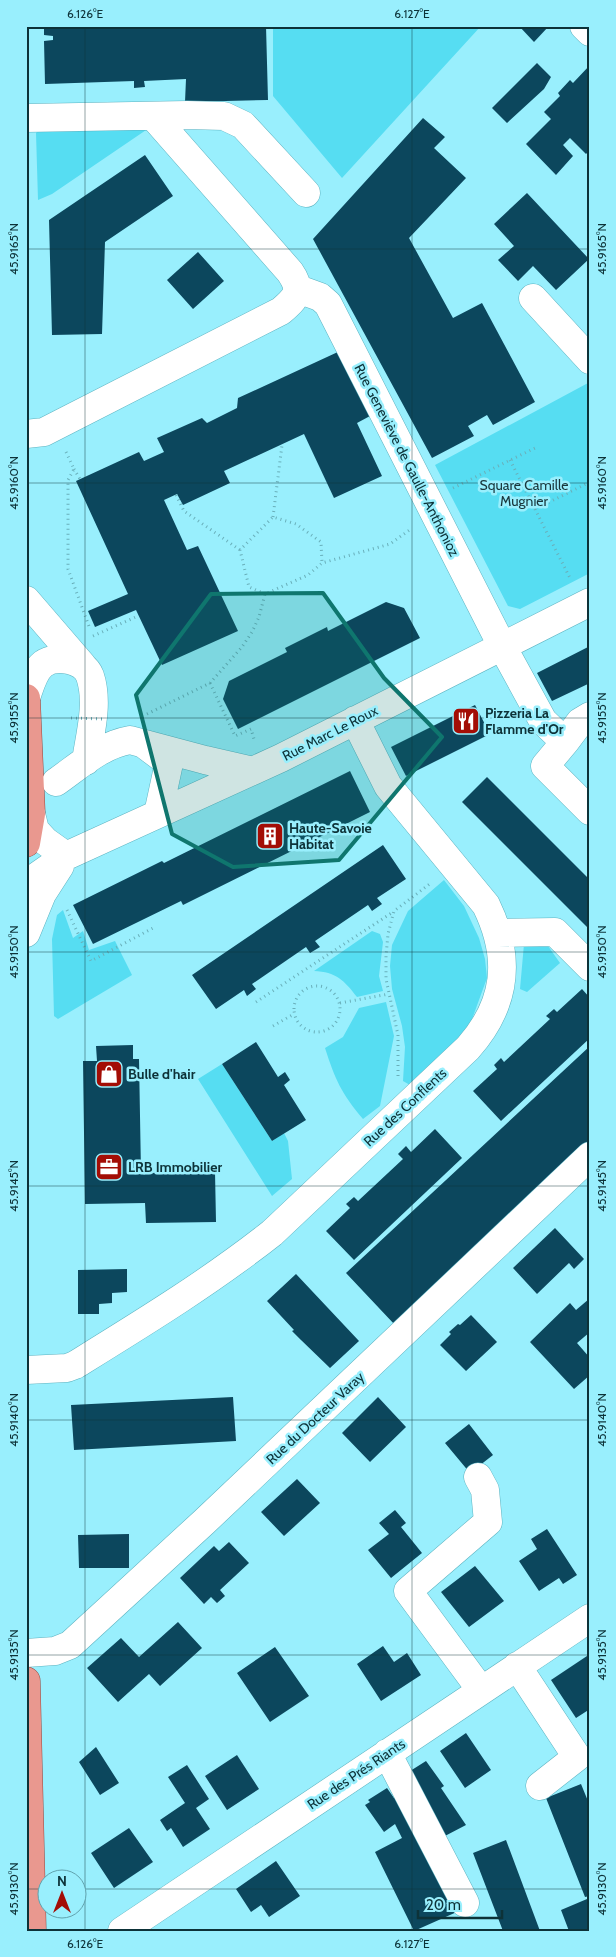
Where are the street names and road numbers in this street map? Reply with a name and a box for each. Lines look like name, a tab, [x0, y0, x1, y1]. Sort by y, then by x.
street label: Rue Geneviève de Gaulle-Anthonioz	[350, 361, 464, 560]
street label: Rue Marc Le Roux	[279, 701, 381, 765]
street label: Rue des Conflents	[360, 1064, 450, 1150]
street label: Rue du Docteur Varay	[262, 1368, 368, 1468]
street label: Rue des Prés Riants	[304, 1734, 409, 1813]

